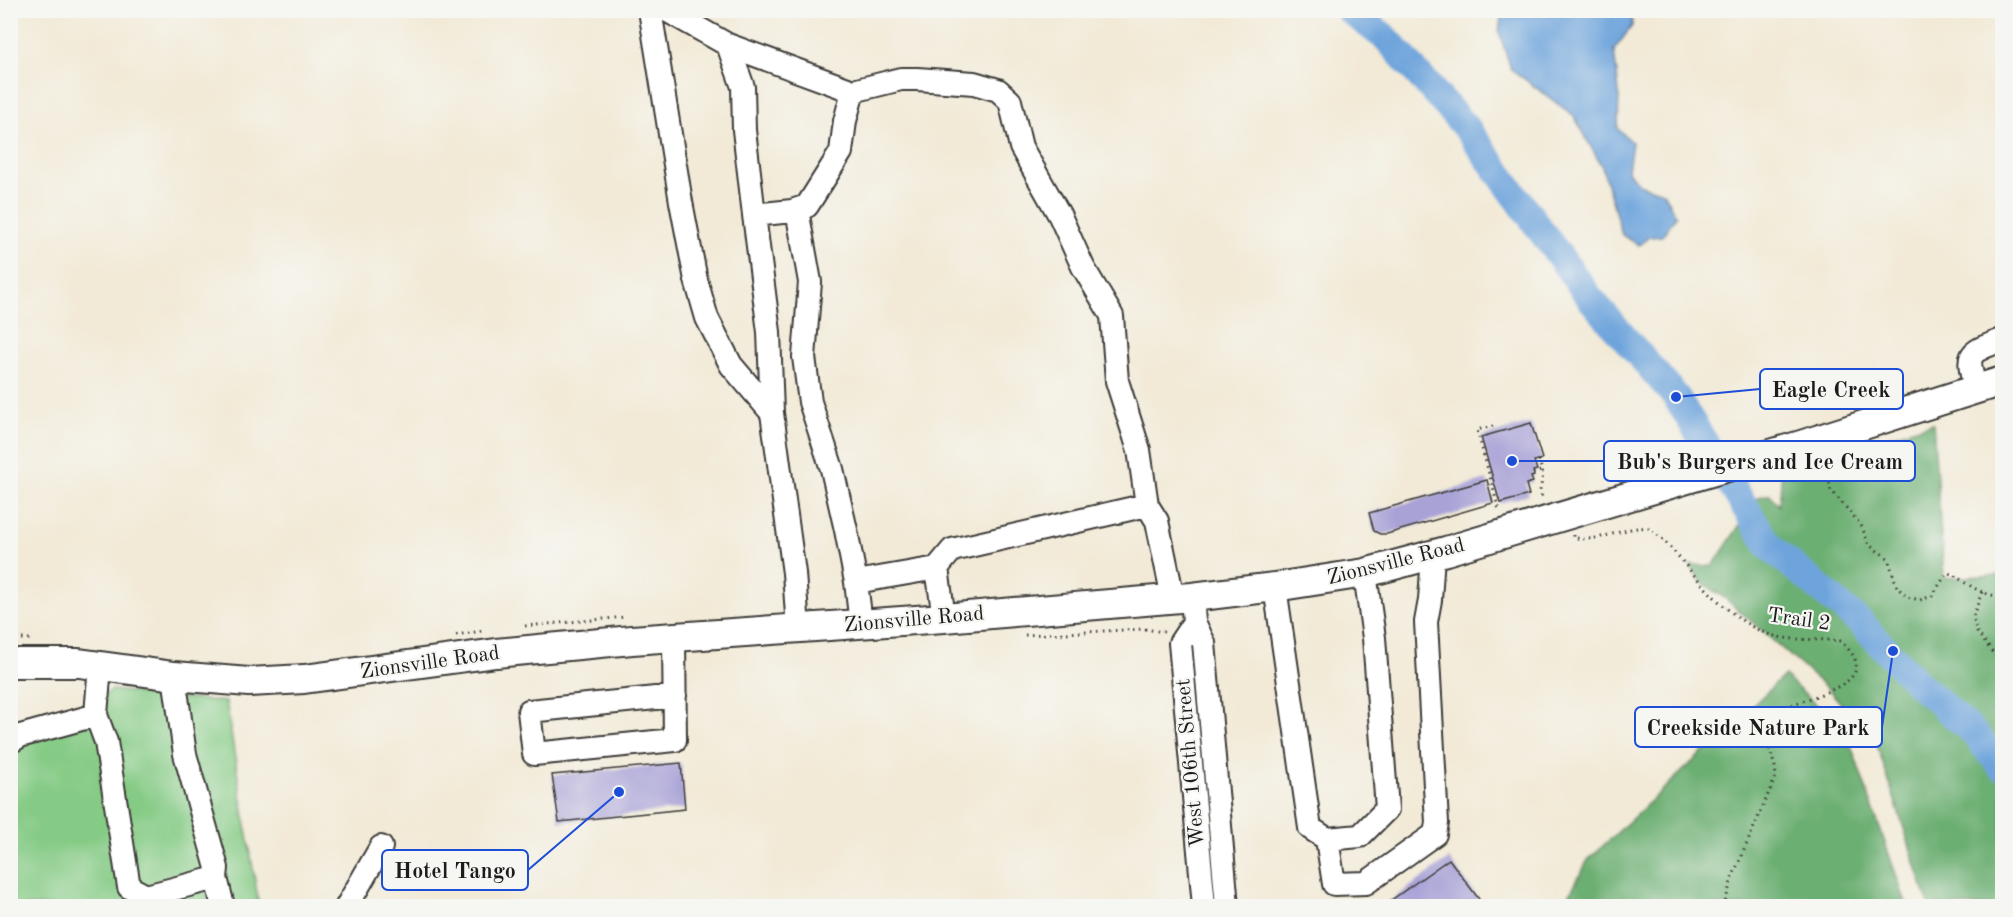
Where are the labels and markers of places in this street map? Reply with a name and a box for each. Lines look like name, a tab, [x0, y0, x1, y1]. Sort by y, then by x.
callout: Eagle Creek	[1760, 369, 1903, 409]
callout: Bub's Burgers and Ice Cream	[1604, 441, 1915, 481]
callout: Creekside Nature Park	[1635, 707, 1882, 747]
callout: Hotel Tango	[382, 850, 528, 890]

